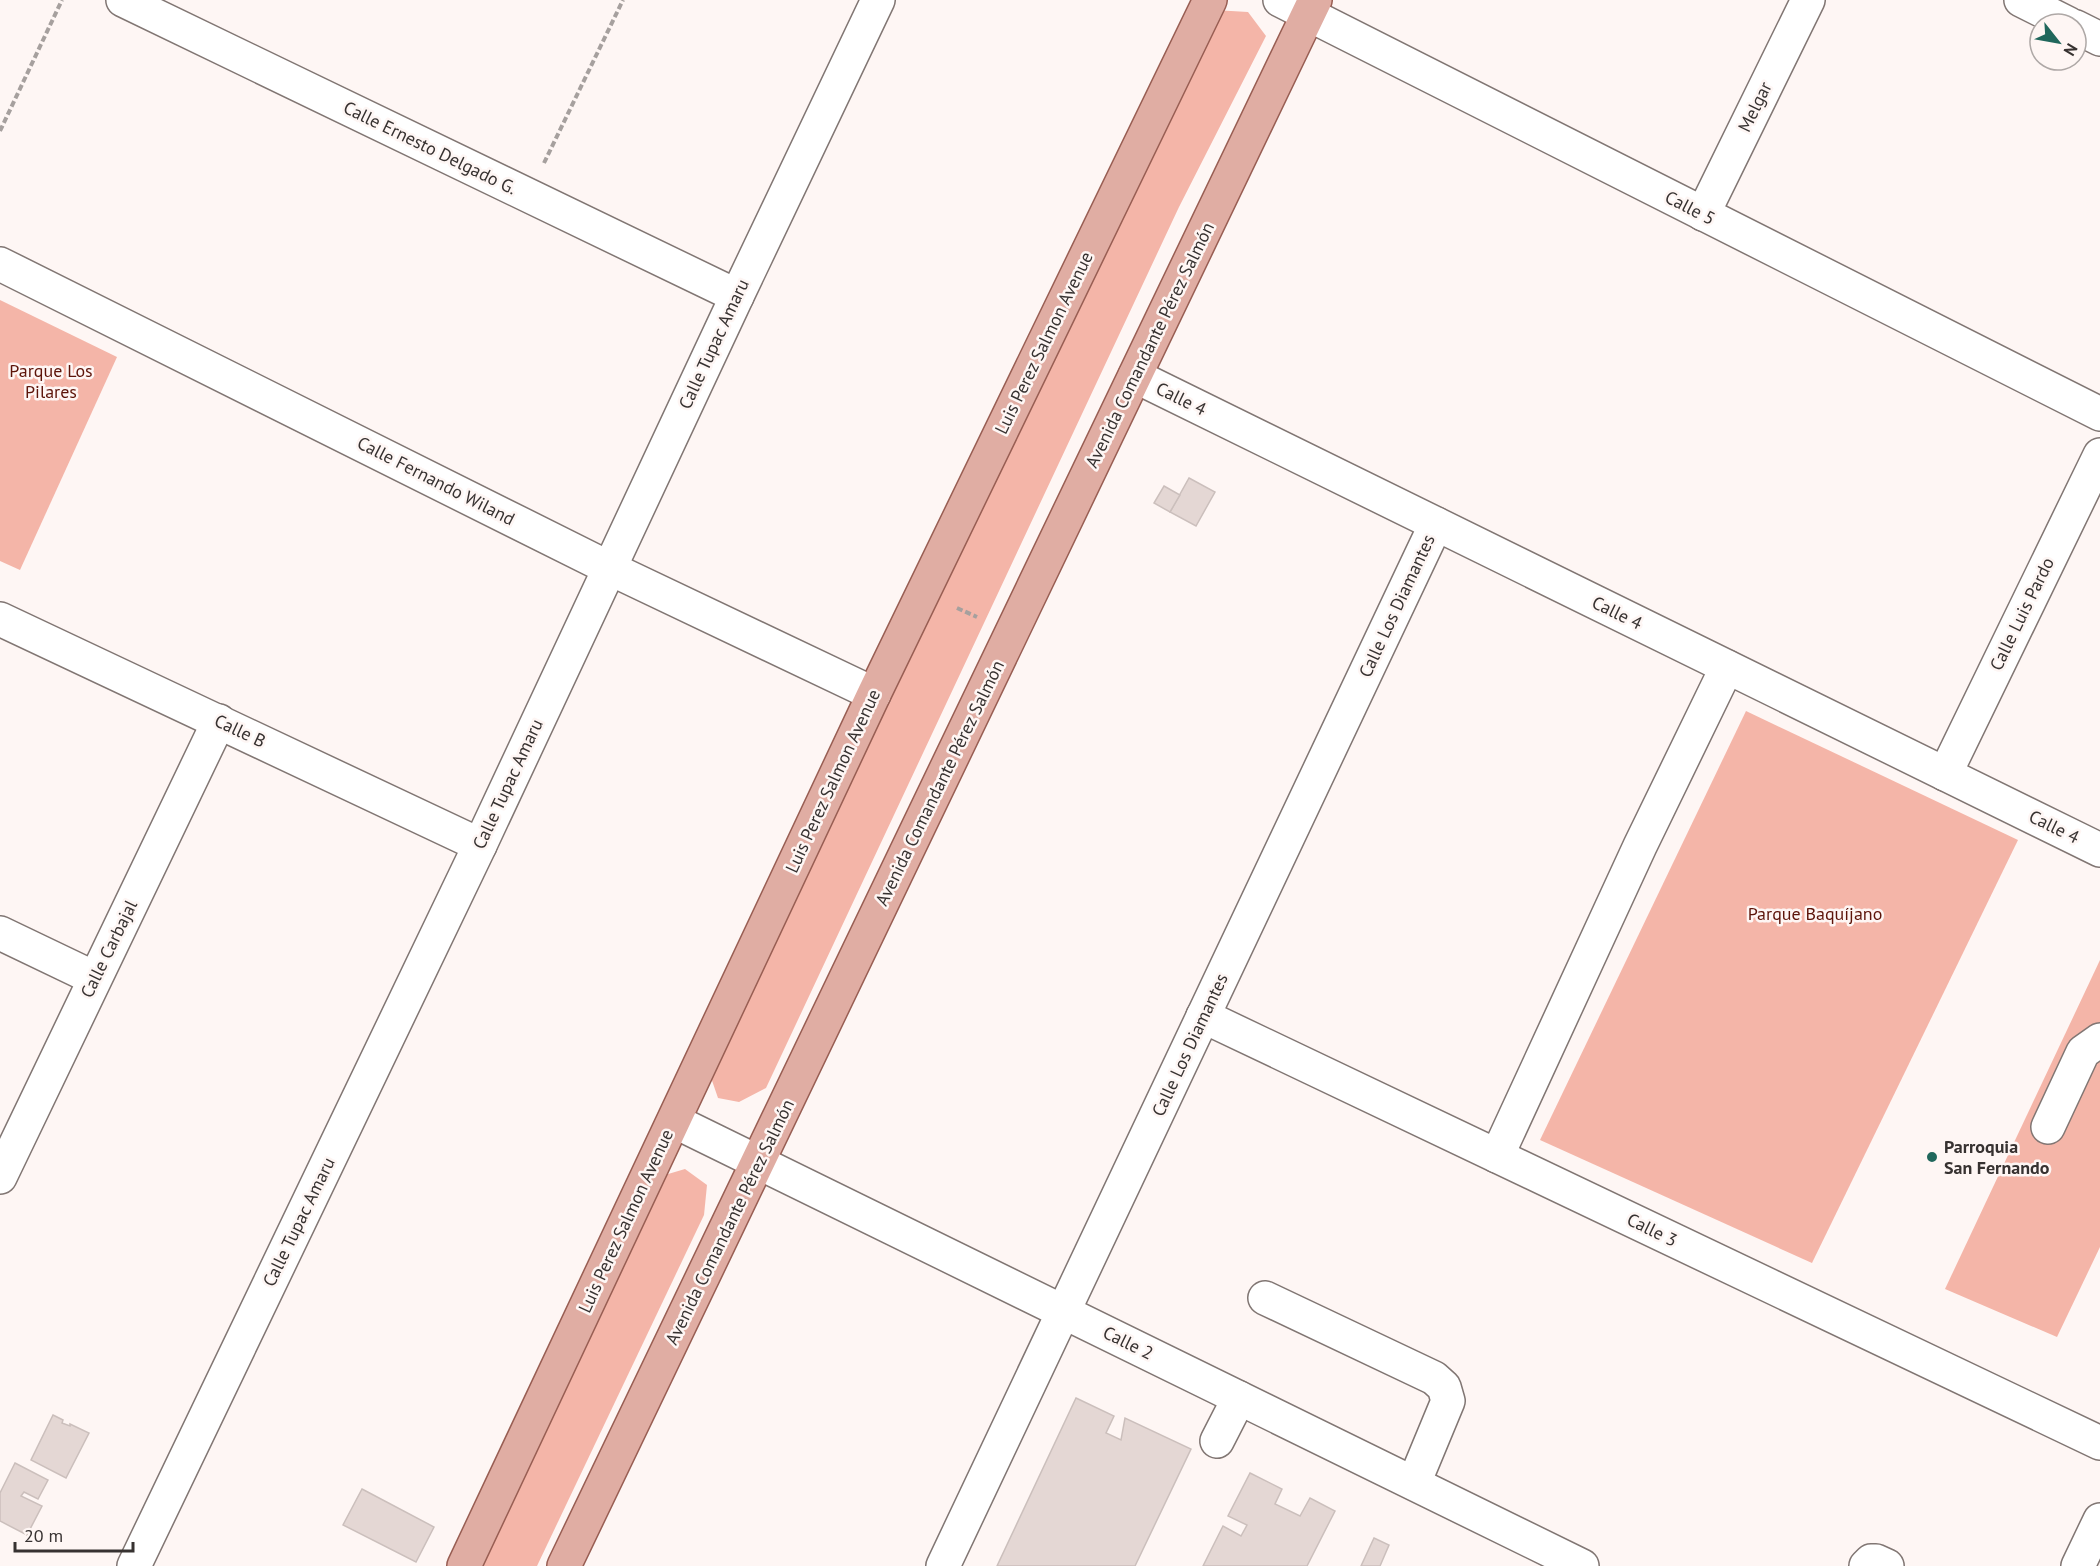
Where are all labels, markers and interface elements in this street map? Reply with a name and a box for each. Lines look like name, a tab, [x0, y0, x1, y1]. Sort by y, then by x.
north arrow	[2028, 12, 2088, 72]
text: N	[2060, 40, 2082, 59]
street label: Melgar	[1733, 78, 1777, 136]
street label: Calle Ernesto Delgado G.	[340, 96, 521, 199]
street label: Calle 5	[1661, 185, 1719, 230]
street label: Avenida Comandante Pérez Salmón	[1080, 218, 1219, 471]
street label: Luis Perez Salmon Avenue	[989, 248, 1098, 438]
street label: Calle Tupac Amaru	[673, 275, 754, 413]
park label: Parque Los Pilares	[9, 359, 93, 403]
street label: Calle 4	[1152, 377, 1210, 421]
street label: Calle Fernando Wiland	[354, 431, 519, 530]
street label: Calle Los Diamantes	[1353, 531, 1440, 681]
street label: Calle Luis Pardo	[1984, 553, 2059, 674]
street label: Calle 4	[1588, 591, 1646, 635]
street label: Avenida Comandante Pérez Salmón	[870, 656, 1009, 909]
street label: Luis Perez Salmon Avenue	[780, 685, 885, 876]
street label: Calle B	[211, 709, 269, 752]
street label: Calle Tupac Amaru	[467, 715, 548, 853]
street label: Calle 4	[2025, 805, 2083, 849]
street label: Calle Carbajal	[75, 895, 142, 1001]
park label: Parque Baquíjano	[1748, 902, 1882, 925]
street label: Calle Los Diamantes	[1146, 970, 1233, 1120]
street label: Avenida Comandante Pérez Salmón	[660, 1095, 799, 1348]
street label: Luis Perez Salmon Avenue	[573, 1125, 678, 1316]
place label: Parroquia San Fernando	[1944, 1135, 2050, 1179]
marker: Parroquia San Fernando	[1925, 1150, 1939, 1164]
street label: Calle Tupac Amaru	[257, 1153, 340, 1290]
street label: Calle 3	[1623, 1208, 1681, 1252]
street label: Calle 2	[1099, 1321, 1157, 1365]
scale bar	[15, 1515, 134, 1553]
text: 20 m	[24, 1524, 63, 1547]

